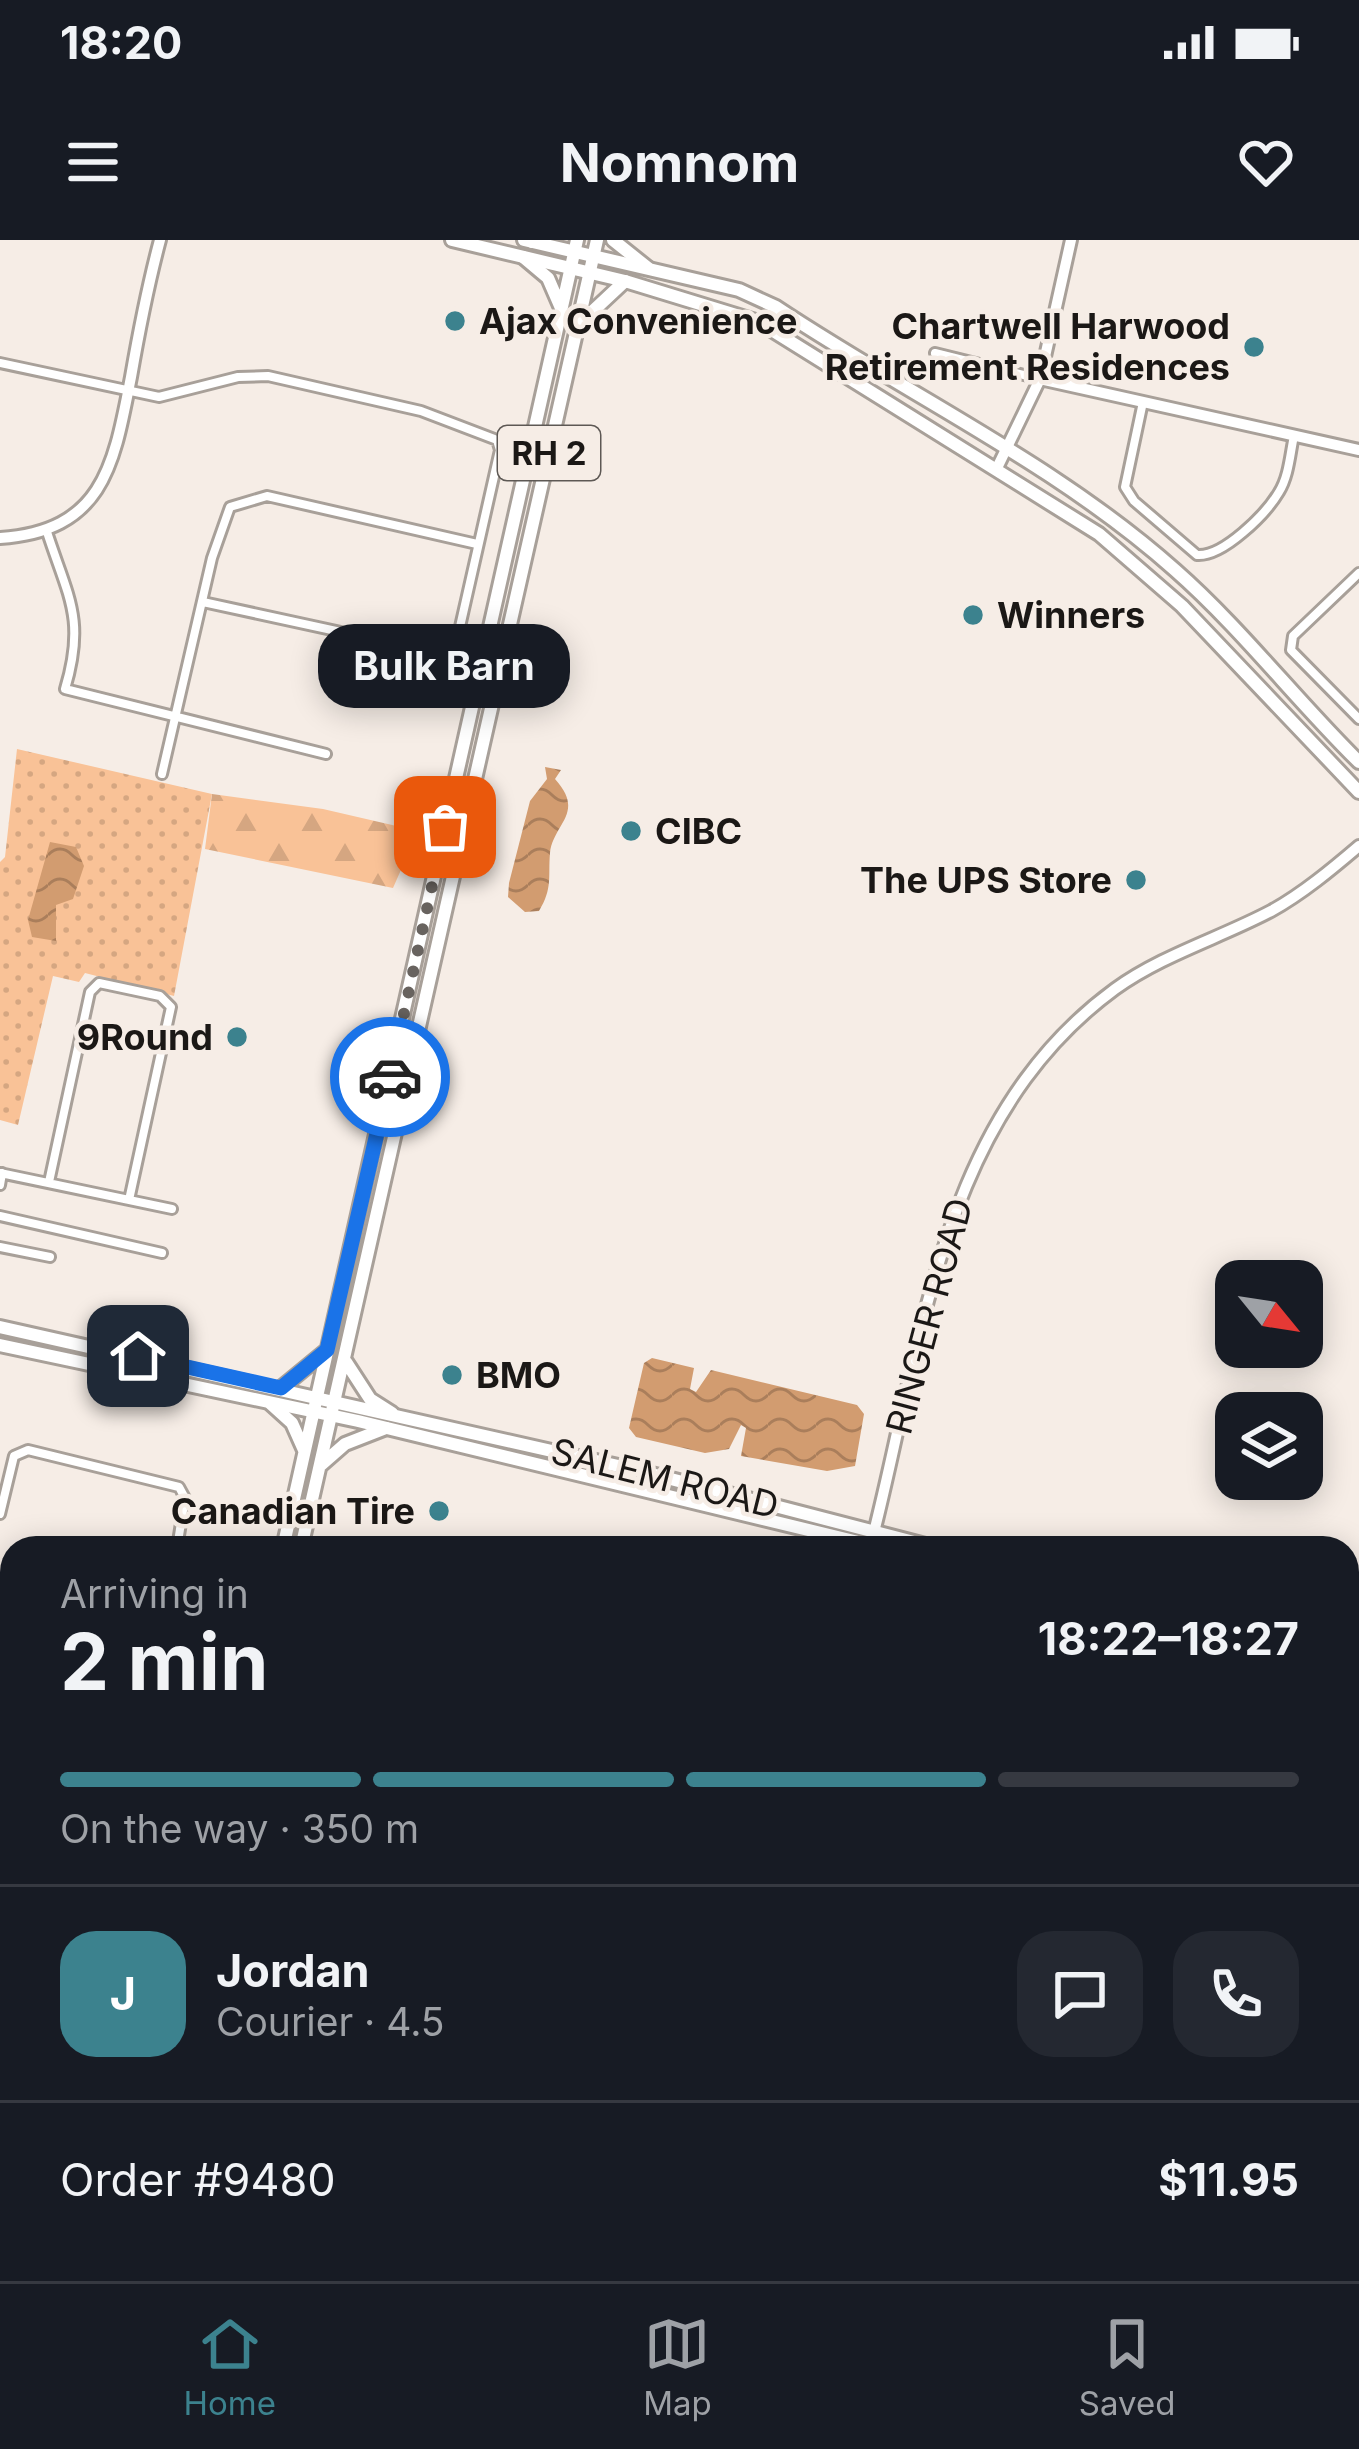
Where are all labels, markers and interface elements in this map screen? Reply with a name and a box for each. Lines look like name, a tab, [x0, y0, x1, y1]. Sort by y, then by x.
text: 18:20	[60, 15, 182, 70]
icon: menu	[60, 129, 126, 195]
icon: heart	[1233, 129, 1299, 195]
text: Nomnom	[560, 130, 799, 195]
place label: Ajax Convenience	[479, 299, 797, 343]
place label: Chartwell Harwood Retirement Residences	[825, 304, 1230, 389]
marker: Ajax Convenience	[442, 308, 468, 334]
marker: Chartwell Harwood Retirement Residences	[1241, 334, 1267, 360]
road number: RH 2	[498, 426, 600, 480]
place label: Winners	[997, 593, 1145, 637]
marker: Winners	[960, 602, 986, 628]
callout: Bulk Barn	[319, 623, 571, 707]
text: Bulk Barn	[353, 642, 535, 689]
pin	[394, 776, 496, 878]
icon: bag	[412, 794, 478, 860]
place label: CIBC	[655, 809, 742, 853]
marker: CIBC	[618, 818, 644, 844]
place label: The UPS Store	[860, 858, 1112, 902]
marker: The UPS Store	[1123, 867, 1149, 893]
place label: 9Round	[77, 1015, 213, 1059]
courier	[330, 1017, 450, 1137]
marker: 9Round	[224, 1024, 250, 1050]
icon: car	[357, 1044, 423, 1110]
street label: RINGER ROAD	[876, 1193, 982, 1439]
north arrow	[1215, 1260, 1323, 1368]
map controls	[1215, 1260, 1323, 1500]
pin	[87, 1305, 189, 1407]
icon: home	[105, 1323, 171, 1389]
place label: BMO	[476, 1353, 561, 1397]
marker: BMO	[439, 1362, 465, 1388]
button: layers	[1215, 1392, 1323, 1500]
street label: SALEM ROAD	[547, 1428, 783, 1528]
place label: Canadian Tire	[171, 1489, 415, 1533]
marker: Canadian Tire	[426, 1498, 452, 1524]
text: Arriving in	[60, 1570, 249, 1617]
text: 18:22–18:27	[1038, 1611, 1299, 1666]
text: 2 min	[60, 1614, 268, 1709]
text: On the way · 350 m	[60, 1805, 419, 1852]
button: chat	[1017, 1931, 1143, 2057]
button: phone	[1173, 1931, 1299, 2057]
text: Jordan	[216, 1943, 370, 1998]
text: J	[110, 1966, 136, 2021]
text: Courier · 4.5	[216, 1998, 445, 2045]
text: Order #9480	[60, 2152, 336, 2207]
text: $11.95	[1158, 2152, 1299, 2207]
tab: Home	[184, 2311, 276, 2423]
tab: Map	[643, 2311, 712, 2423]
tab: Saved	[1079, 2311, 1175, 2423]

